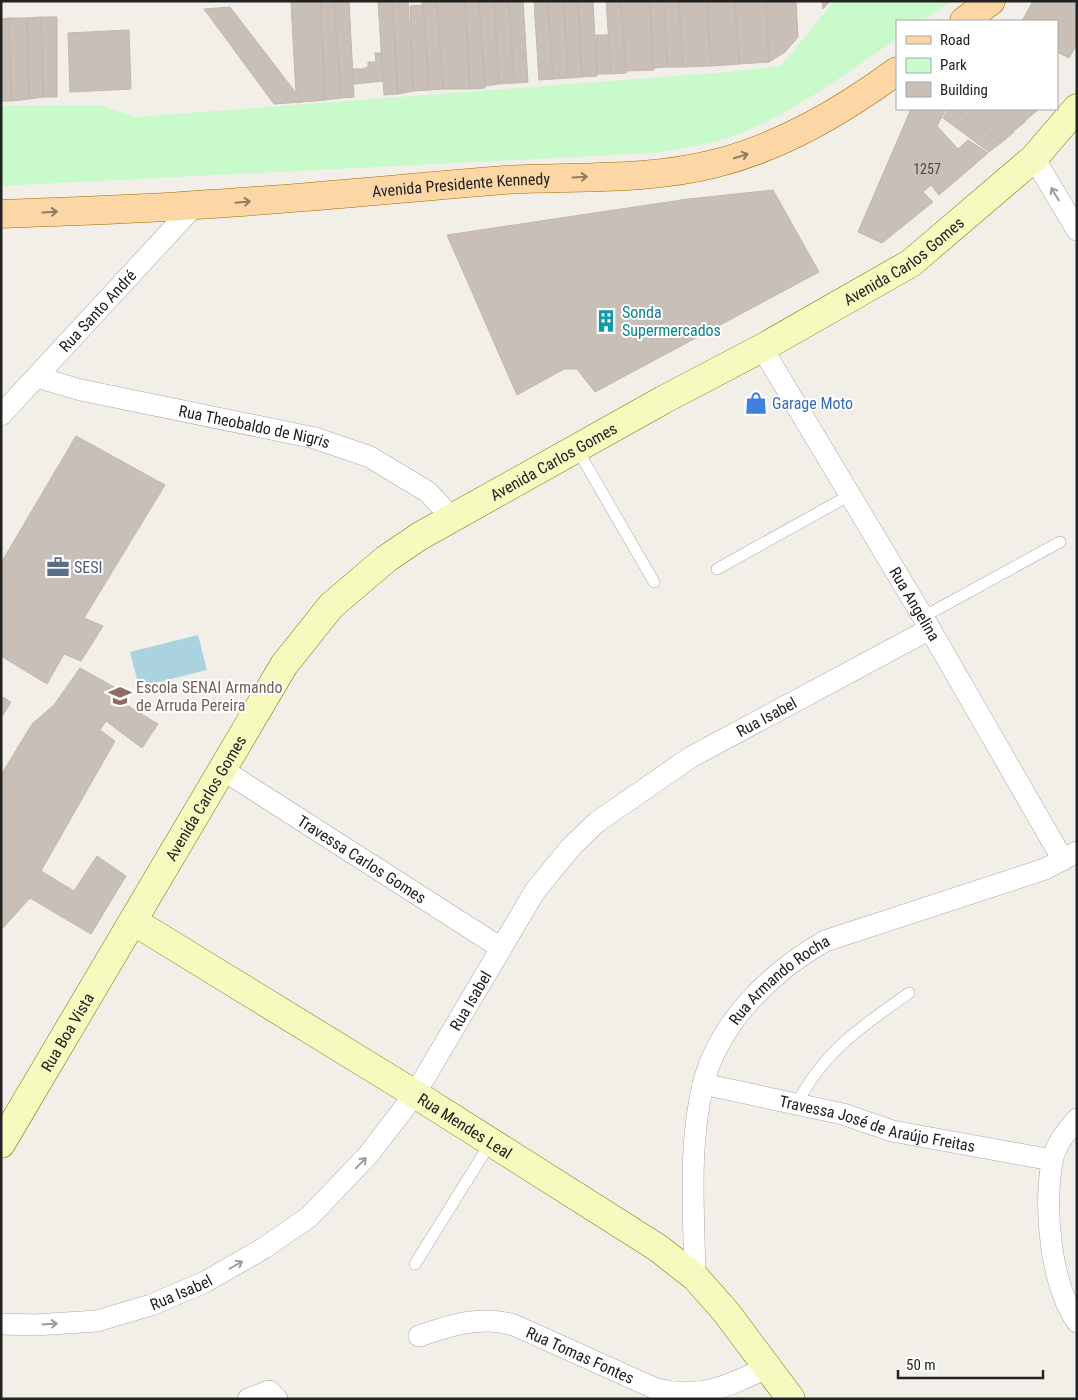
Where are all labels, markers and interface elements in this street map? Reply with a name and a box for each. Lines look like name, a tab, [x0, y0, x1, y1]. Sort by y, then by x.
legend	[896, 20, 1058, 110]
text: Road	[940, 31, 970, 49]
text: Park	[940, 56, 967, 74]
text: Building	[940, 81, 988, 99]
one-way arrow	[732, 150, 748, 160]
house number: 1257	[913, 161, 941, 177]
street label: Avenida Presidente Kennedy	[371, 169, 551, 201]
one-way arrow	[572, 172, 588, 182]
one-way arrow	[1050, 188, 1060, 202]
one-way arrow	[235, 197, 251, 206]
one-way arrow	[42, 207, 58, 216]
street label: Avenida Carlos Gomes	[840, 213, 968, 309]
street label: Rua Santo André	[55, 266, 140, 356]
place label: Sonda Supermercados	[622, 303, 721, 340]
building icon: Sonda Supermercados	[593, 308, 619, 334]
shop icon: Garage Moto	[743, 390, 769, 416]
place label: Garage Moto	[772, 394, 853, 413]
street label: Rua Theobaldo de Nigris	[177, 401, 332, 452]
street label: Avenida Carlos Gomes	[487, 419, 620, 505]
office icon: SESI	[45, 554, 71, 580]
place label: SESI	[74, 558, 103, 577]
street label: Rua Angelina	[885, 564, 944, 644]
place label: Escola SENAI Armando de Arruda Pereira	[136, 678, 282, 715]
school or university icon: Escola SENAI Armando de Arruda Pereira	[107, 683, 133, 709]
street label: Rua Isabel	[733, 693, 800, 741]
street label: Avenida Carlos Gomes	[162, 732, 250, 864]
street label: Travessa Carlos Gomes	[294, 811, 429, 907]
street label: Rua Armando Rocha	[725, 931, 833, 1029]
street label: Rua Isabel	[446, 968, 496, 1034]
street label: Rua Boa Vista	[37, 990, 98, 1075]
street label: Rua Mendes Leal	[414, 1089, 515, 1163]
street label: Travessa José de Araújo Freitas	[778, 1092, 977, 1156]
one-way arrow	[355, 1156, 367, 1169]
one-way arrow	[228, 1259, 242, 1269]
street label: Rua Isabel	[147, 1271, 216, 1314]
one-way arrow	[42, 1320, 58, 1329]
street label: Rua Tomas Fontes	[523, 1323, 637, 1388]
scale bar	[898, 1348, 1043, 1380]
text: 50 m	[906, 1356, 936, 1374]

